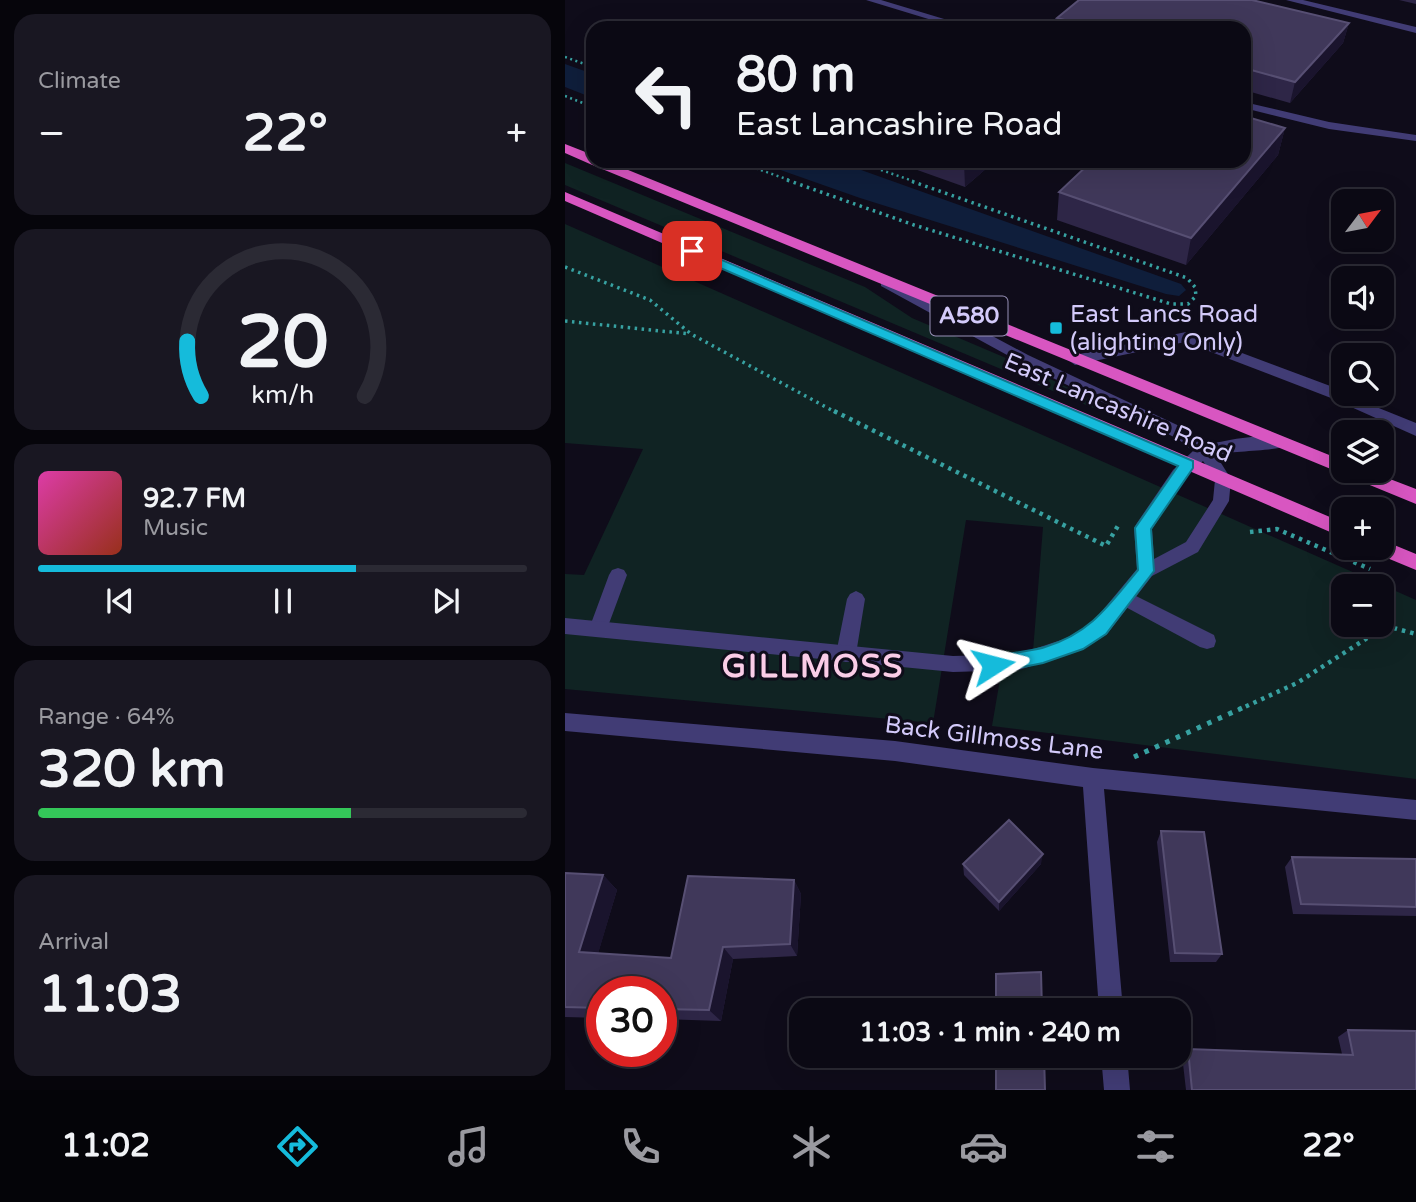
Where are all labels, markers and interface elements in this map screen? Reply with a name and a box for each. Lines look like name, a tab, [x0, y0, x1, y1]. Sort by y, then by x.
text: 80 m	[736, 46, 855, 105]
icon: left	[621, 49, 712, 140]
text: Climate	[38, 67, 121, 95]
text: 22°	[243, 102, 328, 165]
text: East Lancashire Road	[736, 106, 1062, 144]
text: −	[38, 111, 65, 157]
text: +	[506, 111, 527, 157]
north arrow	[1331, 189, 1395, 252]
map controls	[1331, 189, 1394, 637]
pin	[662, 221, 722, 281]
icon: arrive	[673, 232, 711, 270]
button: sound	[1331, 266, 1394, 329]
road number: A580	[931, 296, 1007, 336]
text: 20	[237, 299, 328, 387]
place label: East Lancs Road (alighting Only)	[1070, 300, 1258, 357]
marker: East Lancs Road (alighting Only)	[1048, 320, 1064, 336]
button: search	[1331, 343, 1394, 406]
street label: East Lancashire Road	[1000, 347, 1236, 469]
text: km/h	[251, 380, 314, 410]
button: layers	[1331, 420, 1394, 483]
text: 92.7 FM	[143, 483, 246, 514]
button: +	[1331, 497, 1394, 560]
text: Music	[143, 514, 208, 542]
button: −	[1331, 574, 1394, 637]
icon: previous	[101, 582, 139, 620]
icon: pause	[264, 582, 302, 620]
icon: next	[427, 582, 465, 620]
position arrow	[956, 628, 1030, 702]
district label: GILLMOSS	[722, 648, 904, 686]
text: Range · 64%	[38, 703, 174, 731]
street label: Back Gillmoss Lane	[883, 710, 1105, 766]
text: 320 km	[38, 738, 226, 801]
text: Arrival	[38, 928, 109, 956]
text: 11:03	[38, 963, 182, 1026]
speed limit sign: 30	[586, 976, 677, 1067]
text: 11:03 · 1 min · 240 m	[859, 1017, 1121, 1048]
icon: directions	[273, 1122, 322, 1171]
icon: music	[444, 1122, 493, 1171]
icon: phone	[616, 1122, 665, 1171]
icon: climate	[787, 1122, 836, 1171]
icon: car	[959, 1122, 1008, 1171]
icon: filters	[1131, 1122, 1180, 1171]
text: 11:02	[61, 1127, 150, 1165]
text: 22°	[1302, 1127, 1355, 1165]

